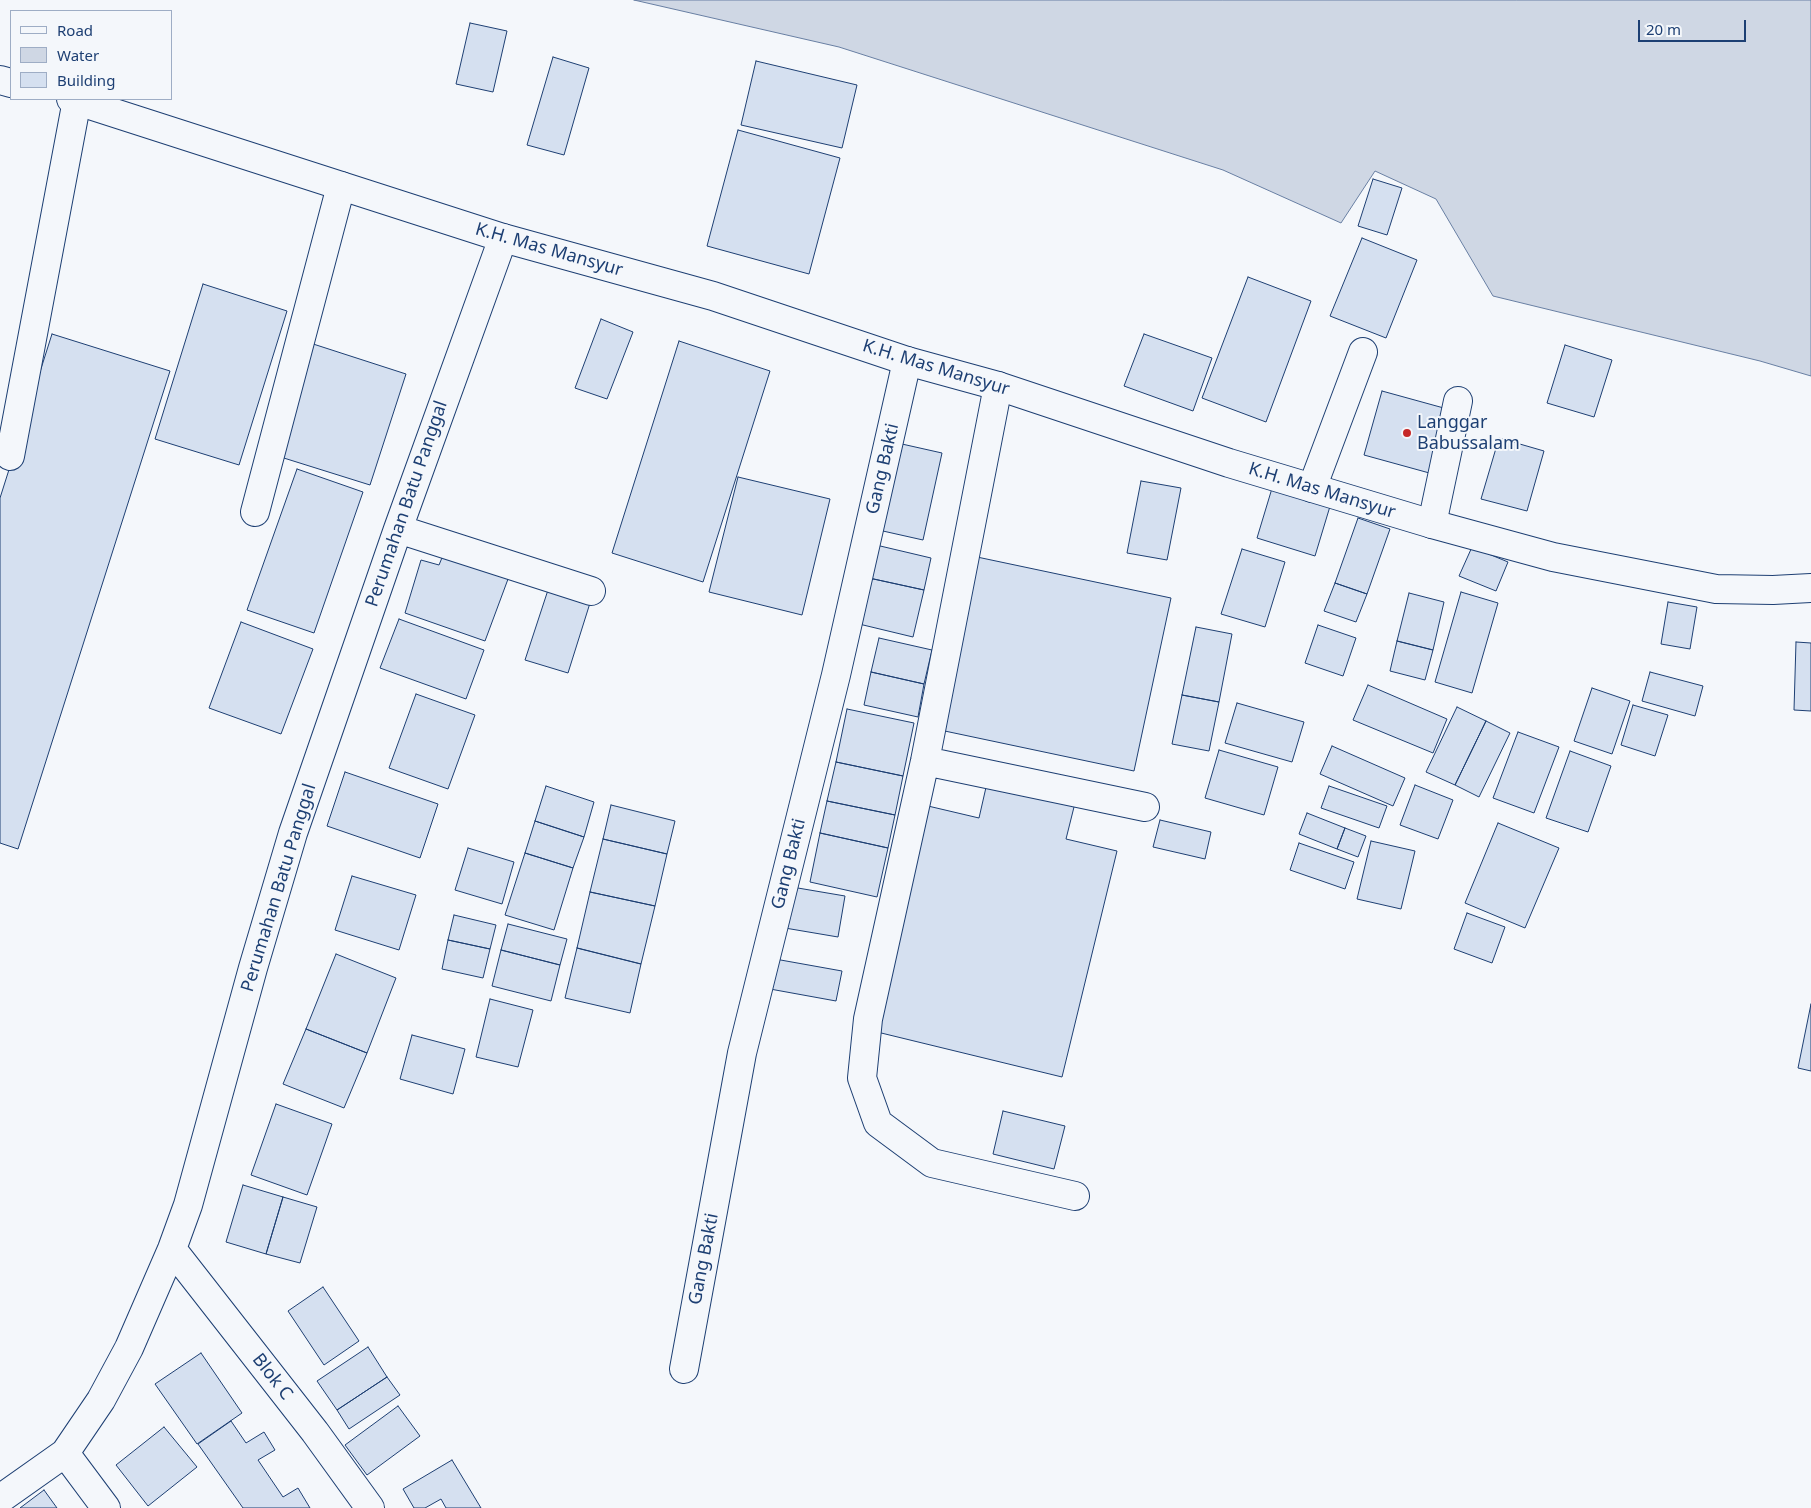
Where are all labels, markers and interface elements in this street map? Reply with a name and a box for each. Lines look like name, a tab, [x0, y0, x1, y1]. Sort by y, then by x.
legend	[10, 10, 172, 100]
scale bar	[1641, 10, 1748, 42]
text: 20 m	[1646, 19, 1681, 39]
text: Road	[57, 20, 93, 40]
text: Water	[57, 45, 99, 65]
text: Building	[57, 70, 115, 90]
street label: K.H. Mas Mansyur	[473, 219, 625, 281]
street label: K.H. Mas Mansyur	[860, 335, 1012, 401]
street label: Perumahan Batu Panggal	[362, 398, 452, 610]
place label: Langgar Babussalam	[1417, 412, 1520, 454]
street label: Gang Bakti	[862, 421, 904, 517]
marker: Langgar Babussalam	[1401, 427, 1413, 439]
street label: K.H. Mas Mansyur	[1246, 458, 1398, 524]
street label: Perumahan Batu Panggal	[237, 781, 321, 995]
street label: Gang Bakti	[767, 816, 811, 912]
street label: Gang Bakti	[685, 1211, 723, 1307]
street label: Blok C	[247, 1350, 297, 1404]

